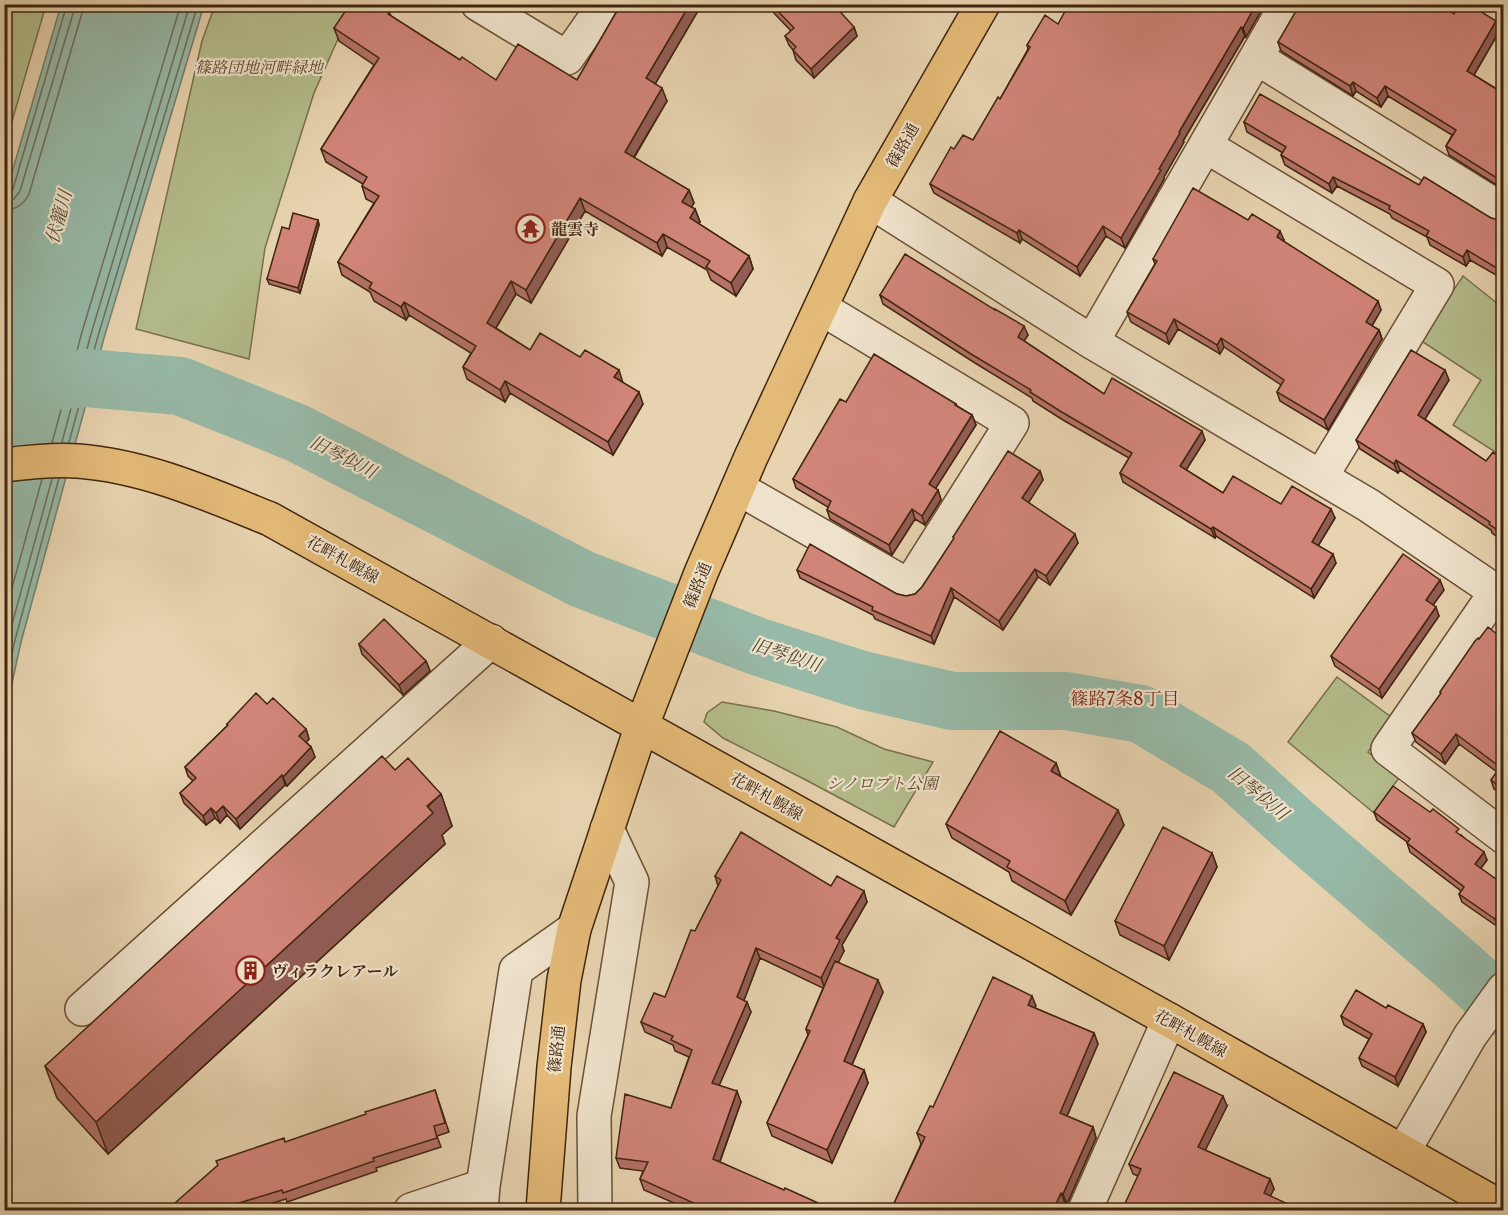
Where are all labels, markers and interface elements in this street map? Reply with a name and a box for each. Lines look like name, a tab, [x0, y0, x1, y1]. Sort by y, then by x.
park label: 篠路団地河畔緑地	[195, 57, 325, 77]
street label: 篠路通	[881, 119, 923, 171]
water label: 伏籠川	[41, 186, 77, 246]
temple icon: 龍雲寺	[514, 213, 546, 245]
place label: 龍雲寺	[551, 219, 599, 239]
water label: 旧琴似川	[306, 431, 382, 484]
street label: 花畔札幌線	[303, 531, 383, 587]
street label: 篠路通	[679, 559, 715, 611]
water label: 旧琴似川	[748, 633, 826, 677]
district label: 篠路7条8丁目	[1070, 688, 1180, 710]
water label: 旧琴似川	[1223, 761, 1294, 826]
street label: 花畔札幌線	[727, 768, 807, 824]
park label: シノロプト公園	[826, 773, 941, 793]
building icon: ヴィラクレアール	[235, 955, 267, 987]
place label: ヴィラクレアール	[272, 961, 398, 981]
street label: 花畔札幌線	[1151, 1005, 1231, 1061]
street label: 篠路通	[544, 1024, 568, 1074]

